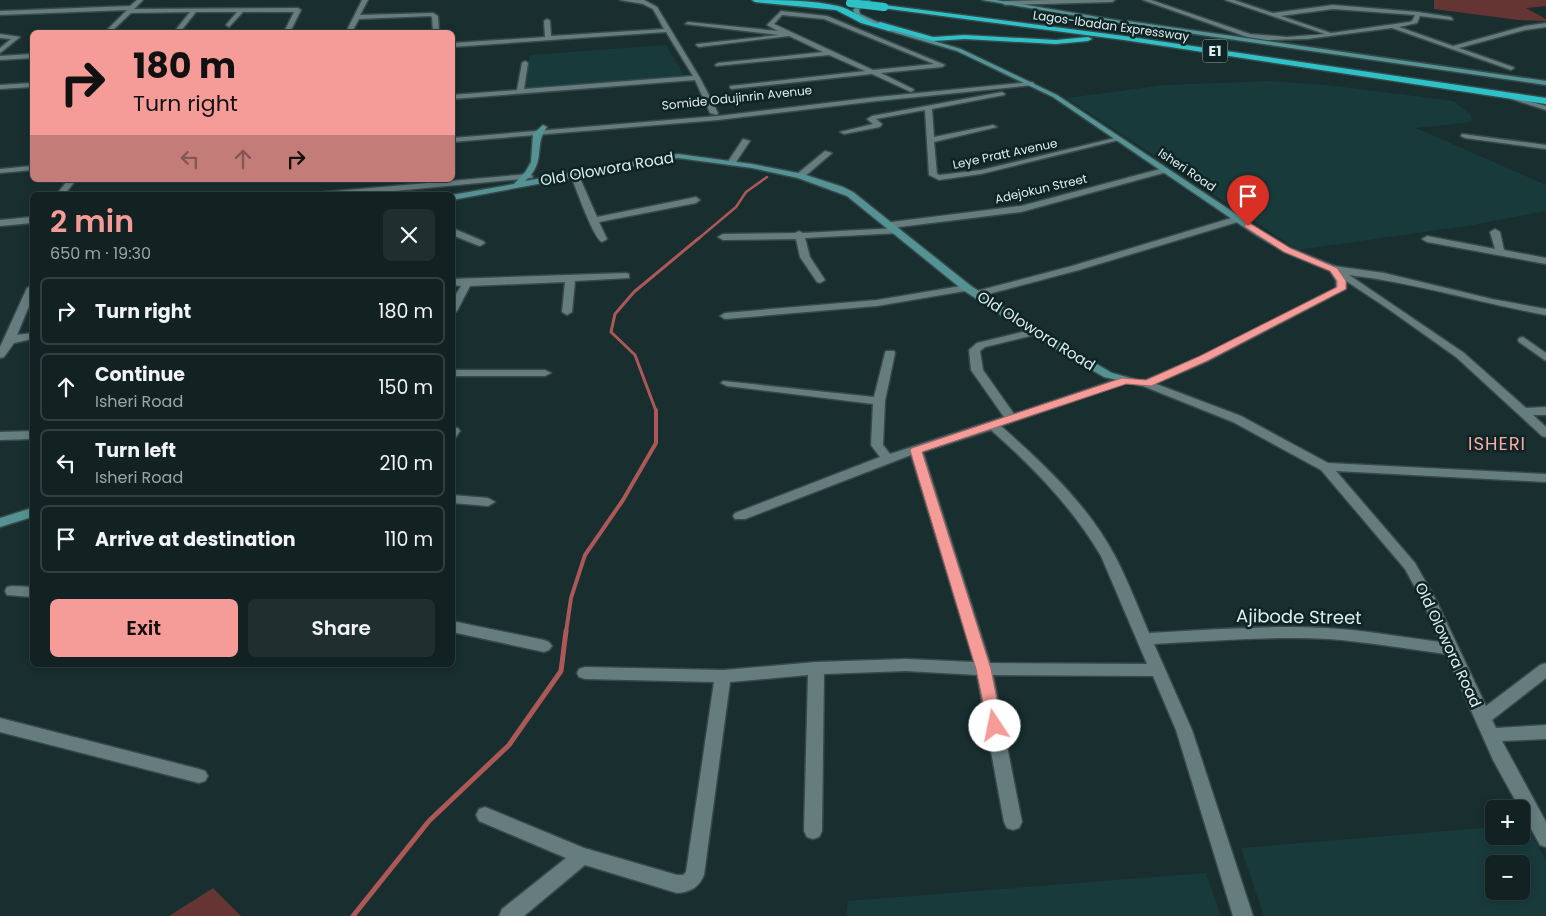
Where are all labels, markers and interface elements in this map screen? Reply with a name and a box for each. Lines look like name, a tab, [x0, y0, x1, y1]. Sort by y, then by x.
street label: Lagos-Ibadan Expressway	[1032, 6, 1190, 45]
road number: E1	[1202, 40, 1228, 62]
text: 180 m	[133, 41, 236, 90]
icon: right	[50, 50, 115, 115]
street label: Somide Odujinrin Avenue	[661, 81, 813, 114]
text: Turn right	[133, 88, 238, 119]
street label: Leye Pratt Avenue	[951, 134, 1059, 173]
street label: Isheri Road	[1155, 144, 1219, 195]
icon: left	[176, 145, 204, 173]
icon: ahead	[229, 145, 257, 173]
icon: right	[282, 145, 310, 173]
street label: Old Olowora Road	[538, 146, 675, 191]
street label: Adejokun Street	[993, 170, 1089, 207]
pin	[1227, 175, 1269, 226]
icon: arrive	[1234, 182, 1262, 210]
text: 2 min	[50, 200, 134, 243]
button: close	[383, 209, 435, 261]
text: 650 m · 19:30	[50, 242, 151, 265]
street label: Old Olowora Road	[973, 286, 1099, 375]
icon: right	[52, 297, 80, 325]
text: Turn right	[95, 298, 191, 325]
text: 180 m	[378, 298, 433, 325]
text: Continue	[95, 361, 185, 388]
icon: ahead	[52, 373, 80, 401]
text: 150 m	[378, 374, 433, 401]
text: Isheri Road	[95, 390, 183, 413]
district label: ISHERI	[1468, 431, 1526, 456]
text: Turn left	[95, 437, 176, 464]
icon: left	[52, 449, 80, 477]
text: 210 m	[379, 450, 433, 477]
text: Isheri Road	[95, 466, 183, 489]
icon: arrive	[52, 525, 80, 553]
text: Arrive at destination	[95, 526, 296, 553]
text: 110 m	[384, 526, 433, 553]
street label: Old Olowora Road	[1410, 579, 1487, 711]
button: Exit	[50, 599, 238, 657]
button: Share	[248, 599, 435, 657]
street label: Ajibode Street	[1236, 603, 1362, 630]
position arrow	[968, 699, 1020, 751]
map controls	[1485, 800, 1530, 900]
button: +	[1485, 800, 1530, 845]
button: −	[1485, 855, 1530, 900]

